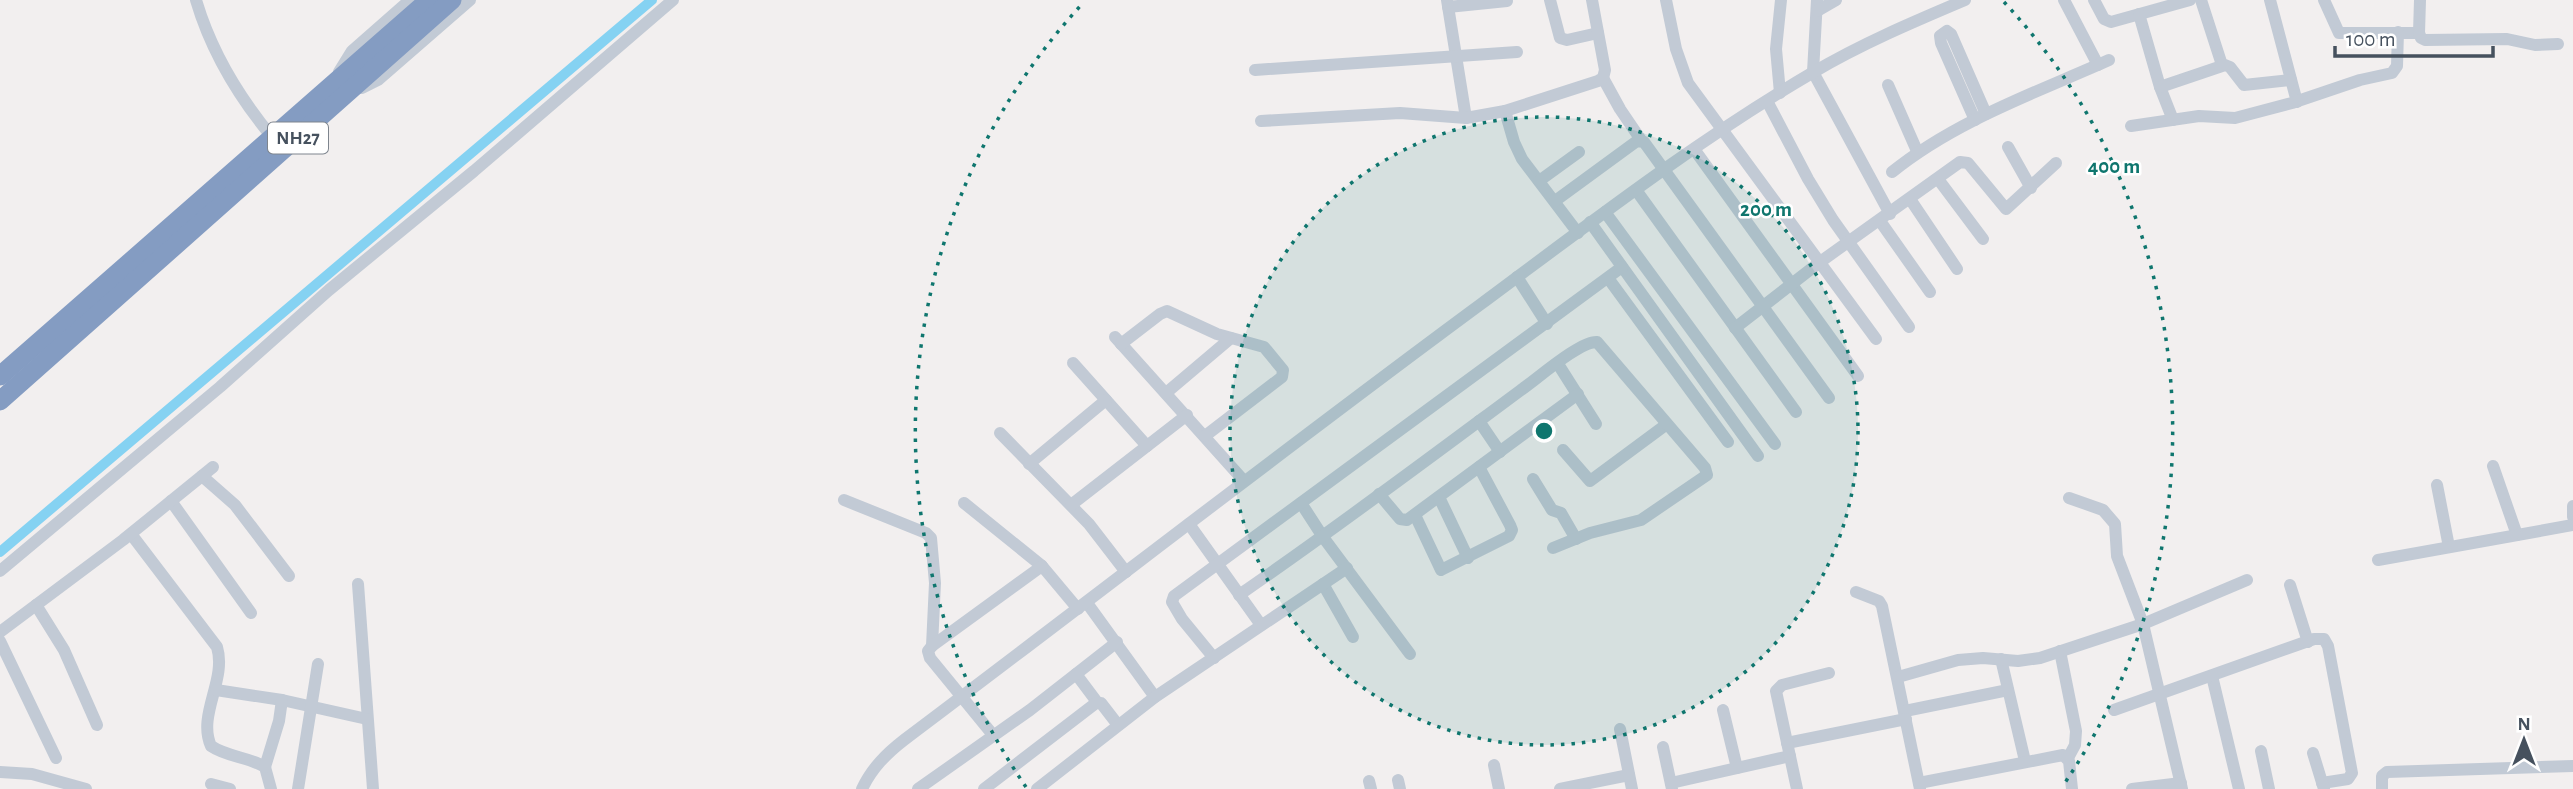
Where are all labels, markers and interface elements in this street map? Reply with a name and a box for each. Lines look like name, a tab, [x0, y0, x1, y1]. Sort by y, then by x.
scale bar	[2335, 14, 2492, 58]
text: 100 m	[2346, 29, 2396, 50]
road number: NH27	[268, 122, 328, 154]
text: 400 m	[2088, 156, 2140, 177]
text: 200 m	[1740, 199, 1792, 220]
centre of rings	[1532, 419, 1556, 443]
north arrow	[2489, 705, 2559, 775]
text: N	[2517, 715, 2531, 734]

